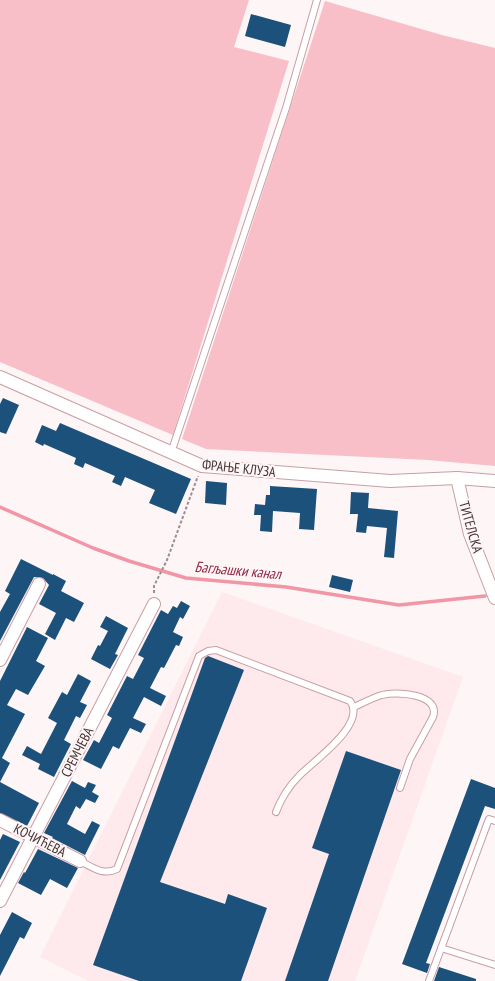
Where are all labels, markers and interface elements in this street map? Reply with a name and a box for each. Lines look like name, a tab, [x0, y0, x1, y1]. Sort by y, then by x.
street label: ФРАЊЕ КЛУЗА	[201, 455, 277, 481]
street label: ТИТЕЛСКА	[455, 499, 487, 555]
water label: Багљашки канал	[194, 557, 284, 583]
street label: СРЕМЧЕВА	[57, 724, 97, 780]
street label: КОЧИЋЕВА	[11, 819, 70, 861]

